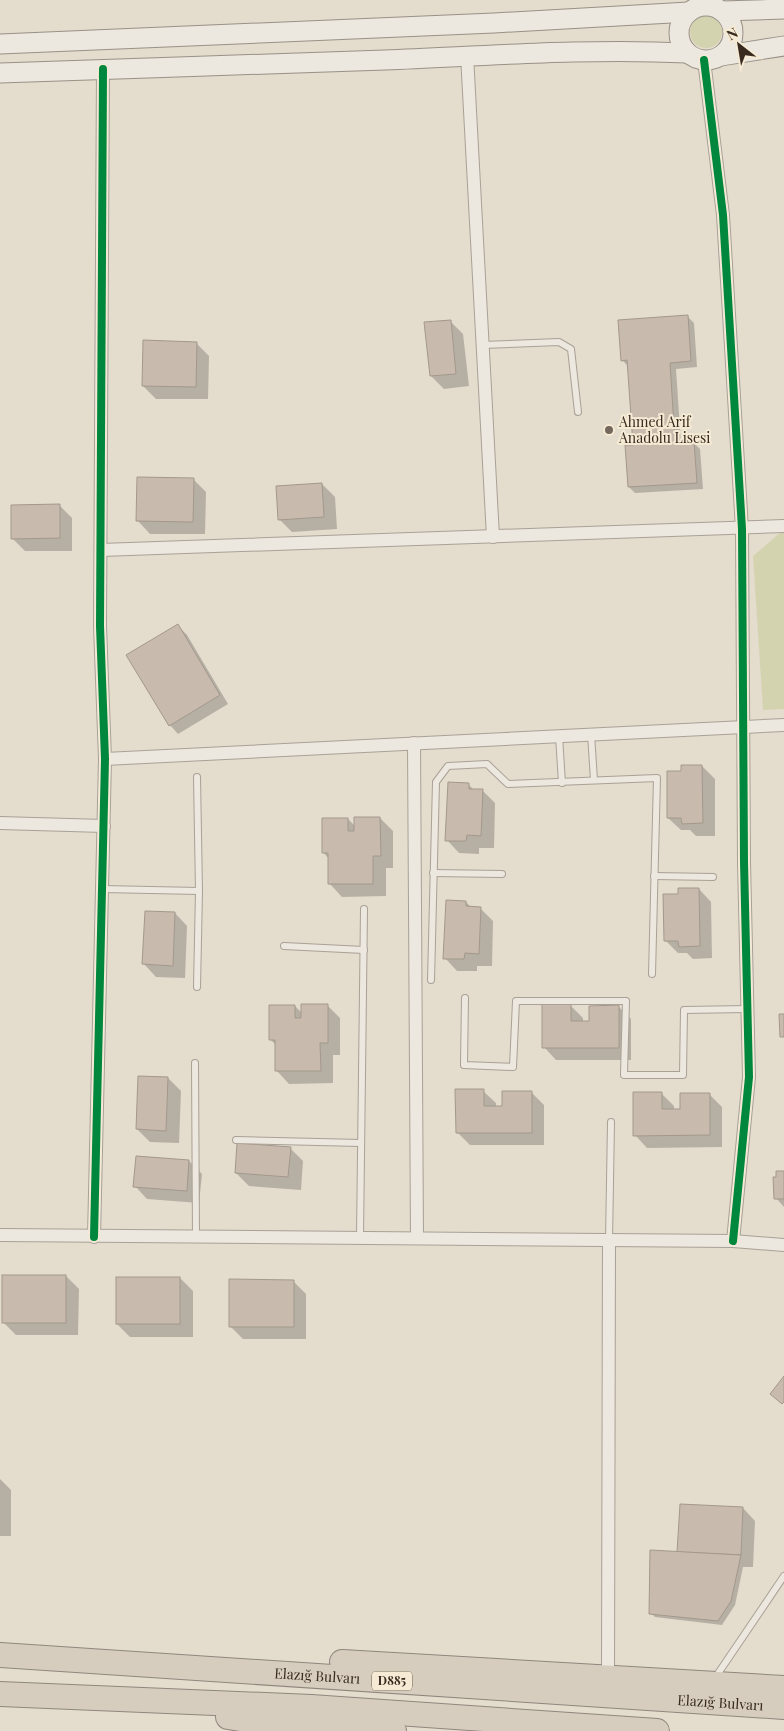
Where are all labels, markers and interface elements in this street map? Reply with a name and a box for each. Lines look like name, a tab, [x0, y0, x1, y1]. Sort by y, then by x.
north arrow	[714, 20, 764, 70]
text: N	[723, 23, 741, 44]
place label: Ahmed Arif Anadolu Lisesi	[618, 412, 710, 447]
marker: Ahmed Arif Anadolu Lisesi	[603, 424, 615, 436]
street label: Elazığ Bulvarı	[274, 1663, 361, 1688]
road number: D885	[372, 1672, 412, 1690]
street label: Elazığ Bulvarı	[677, 1690, 764, 1715]

